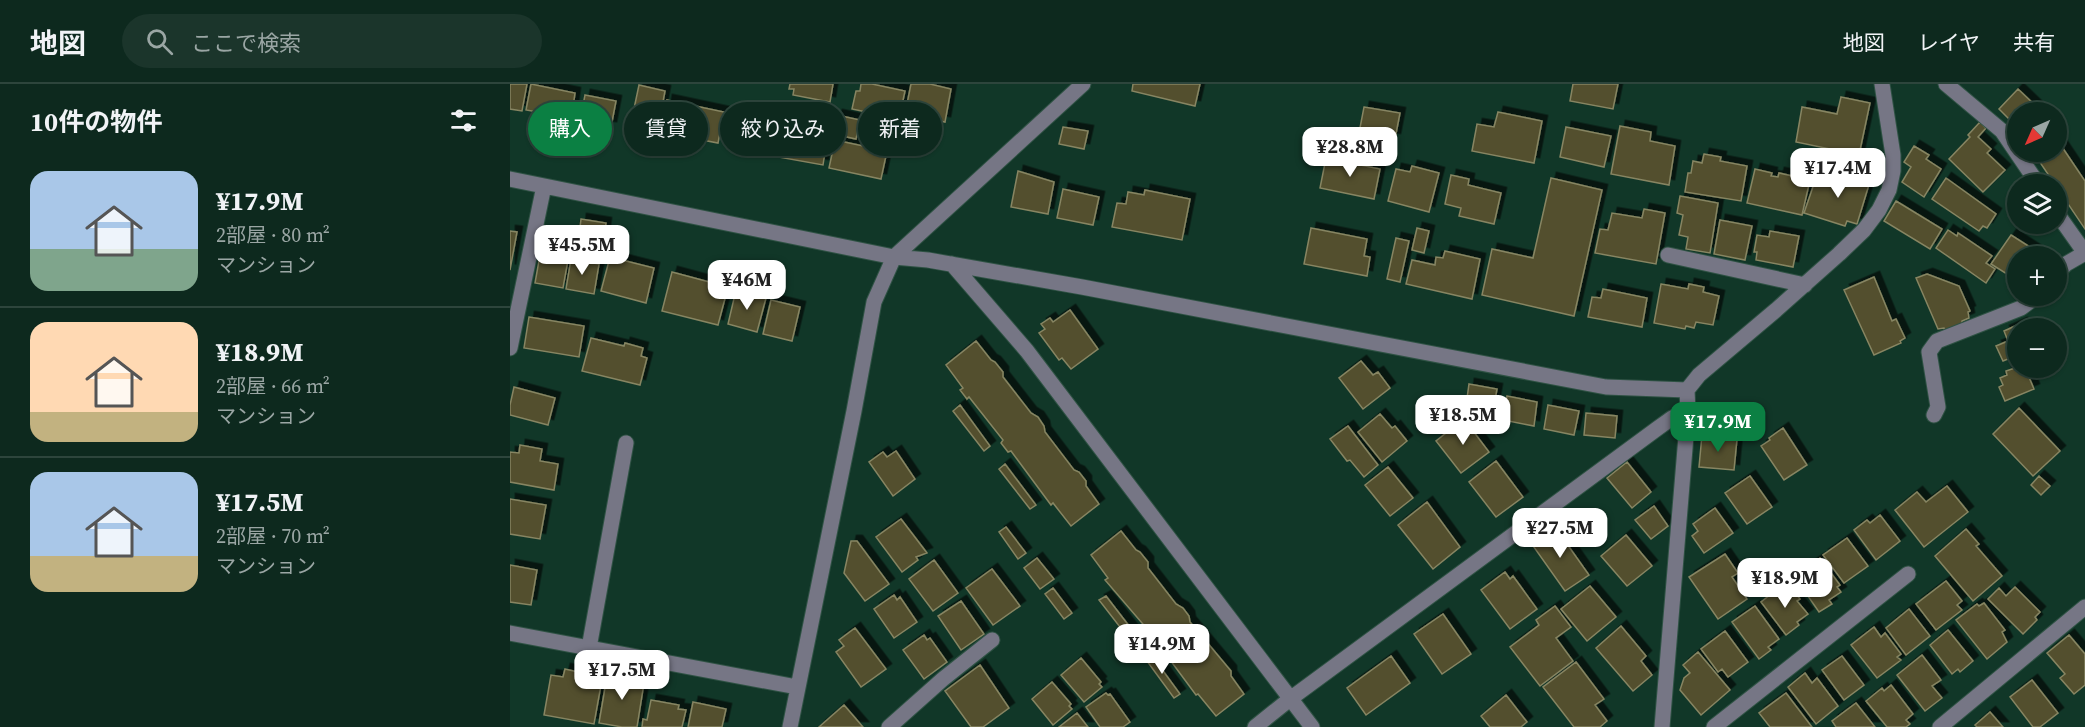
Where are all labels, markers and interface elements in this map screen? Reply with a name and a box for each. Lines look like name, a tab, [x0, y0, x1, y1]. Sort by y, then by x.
search box	[122, 14, 542, 68]
text: 地図	[30, 24, 86, 62]
icon: search	[143, 25, 176, 58]
text: ここで検索	[191, 28, 301, 58]
text: 地図	[1843, 28, 1885, 57]
text: レイヤ	[1918, 28, 1980, 57]
text: 共有	[2013, 28, 2055, 57]
chip: 購入	[528, 102, 612, 156]
chip: 賃貸	[624, 102, 708, 156]
chip: 絞り込み	[720, 102, 846, 156]
chip: 新着	[858, 102, 942, 156]
north arrow	[2007, 102, 2067, 162]
map controls	[2007, 102, 2067, 378]
text: 10件の物件	[30, 104, 162, 140]
icon: filters	[447, 104, 480, 137]
pin: ¥28.8M	[1301, 127, 1399, 178]
text: ¥28.8M	[1316, 132, 1384, 160]
pin: ¥17.4M	[1789, 148, 1887, 199]
text: ¥17.4M	[1804, 153, 1872, 181]
button: layers	[2007, 174, 2067, 234]
text: ¥17.9M	[216, 183, 303, 219]
icon: home	[78, 195, 150, 267]
text: 2部屋 · 80 m²	[216, 221, 330, 249]
pin: ¥45.5M	[533, 225, 631, 276]
text: ¥45.5M	[548, 230, 616, 258]
button: +	[2007, 246, 2067, 306]
text: マンション	[216, 251, 316, 279]
pin: ¥46M	[711, 260, 783, 311]
text: ¥46M	[722, 265, 772, 293]
button: −	[2007, 318, 2067, 378]
text: ¥18.9M	[216, 334, 303, 370]
icon: home	[78, 346, 150, 418]
text: 2部屋 · 66 m²	[216, 372, 330, 400]
pin: ¥18.5M	[1414, 395, 1512, 446]
text: ¥18.5M	[1429, 400, 1497, 428]
text: マンション	[216, 402, 316, 430]
pin: ¥17.9M	[1669, 402, 1767, 453]
text: ¥17.9M	[1684, 407, 1752, 435]
text: ¥17.5M	[216, 484, 303, 520]
icon: home	[78, 496, 150, 568]
pin: ¥27.5M	[1511, 508, 1609, 559]
text: ¥27.5M	[1526, 513, 1594, 541]
text: 2部屋 · 70 m²	[216, 522, 330, 550]
text: マンション	[216, 552, 316, 580]
pin: ¥18.9M	[1736, 558, 1834, 609]
text: ¥18.9M	[1751, 563, 1819, 591]
pin: ¥14.9M	[1113, 624, 1211, 675]
text: ¥14.9M	[1128, 629, 1196, 657]
pin: ¥17.5M	[573, 650, 671, 701]
text: ¥17.5M	[588, 655, 656, 683]

